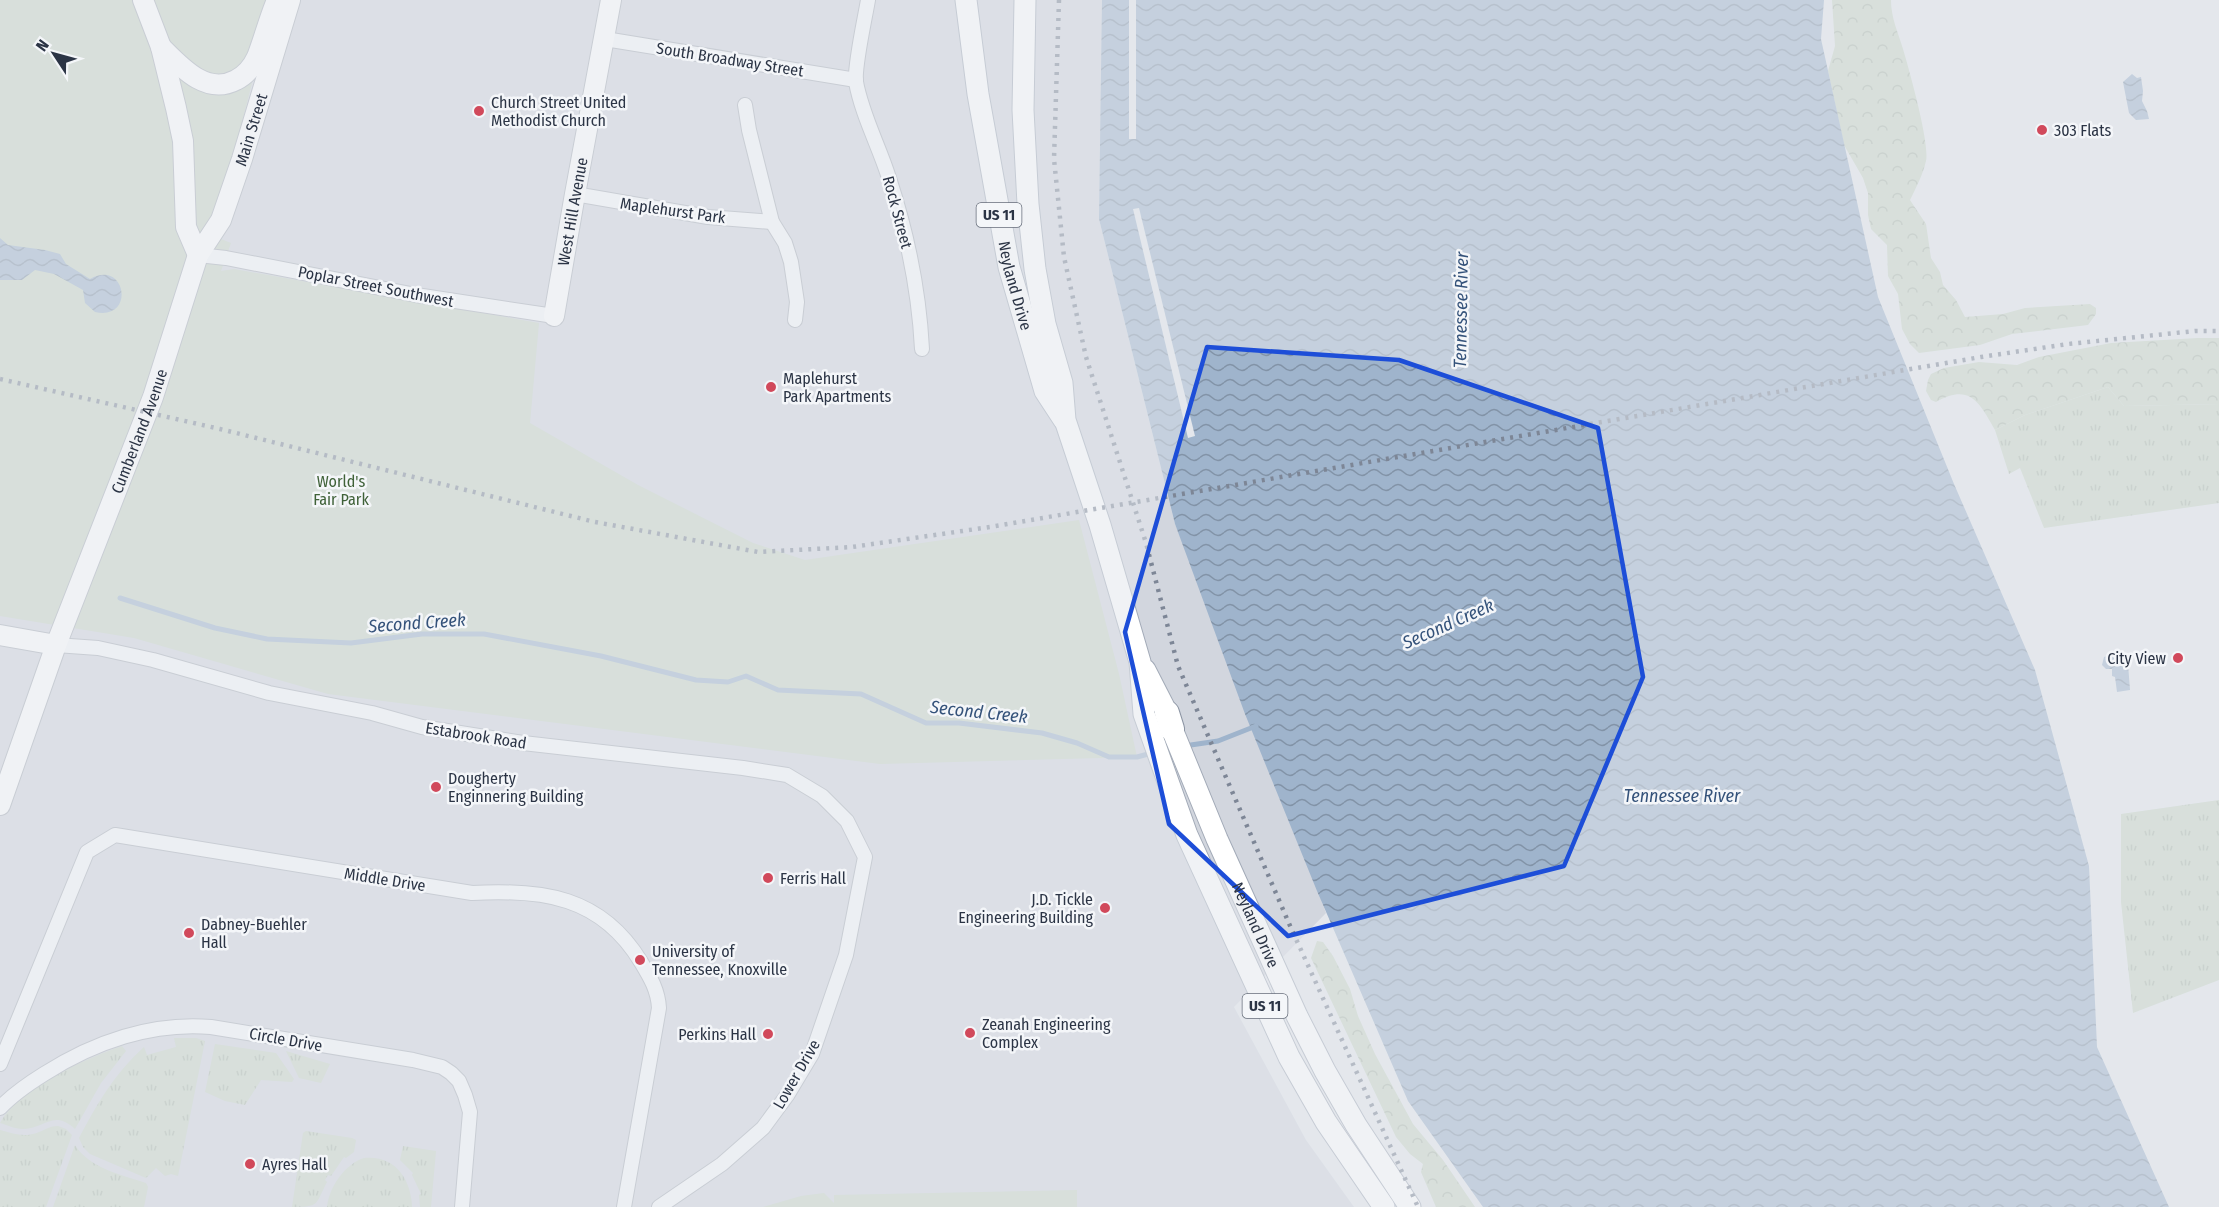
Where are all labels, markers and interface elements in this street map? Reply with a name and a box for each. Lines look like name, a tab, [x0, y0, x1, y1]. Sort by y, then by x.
north arrow	[24, 24, 84, 84]
text: N	[32, 36, 53, 55]
street label: South Broadway Street	[655, 38, 806, 81]
street label: Main Street	[231, 90, 272, 168]
place label: Church Street United Methodist Church	[491, 93, 626, 130]
marker: Church Street United Methodist Church	[472, 104, 486, 118]
place label: 303 Flats	[2054, 121, 2111, 140]
marker: 303 Flats	[2035, 123, 2049, 137]
street label: West Hill Avenue	[554, 156, 592, 267]
street label: Rock Street	[879, 174, 917, 251]
street label: Maplehurst Park	[619, 194, 727, 227]
road number: US 11	[976, 203, 1022, 227]
street label: Neyland Drive	[995, 240, 1036, 332]
water label: Tennessee River	[1449, 251, 1473, 368]
street label: Poplar Street Southwest	[296, 262, 456, 311]
street label: Cumberland Avenue	[107, 367, 171, 496]
place label: Maplehurst Park Apartments	[783, 369, 891, 406]
marker: Maplehurst Park Apartments	[764, 380, 778, 394]
park label: World's Fair Park	[313, 472, 369, 509]
water label: Second Creek	[1398, 594, 1497, 654]
water label: Second Creek	[367, 609, 467, 637]
place label: City View	[2107, 649, 2167, 668]
marker: City View	[2171, 651, 2185, 665]
water label: Second Creek	[928, 696, 1029, 728]
street label: Estabrook Road	[424, 718, 528, 753]
place label: Dougherty Enginnering Building	[448, 769, 584, 806]
marker: Dougherty Enginnering Building	[429, 780, 443, 794]
water label: Tennessee River	[1624, 785, 1741, 807]
street label: Middle Drive	[343, 864, 427, 895]
place label: Ferris Hall	[780, 869, 846, 888]
marker: Ferris Hall	[761, 871, 775, 885]
street label: Neyland Drive	[1228, 879, 1283, 971]
place label: J.D. Tickle Engineering Building	[958, 890, 1093, 927]
marker: J.D. Tickle Engineering Building	[1098, 901, 1112, 915]
place label: Dabney-Buehler Hall	[201, 915, 307, 952]
marker: Dabney-Buehler Hall	[182, 926, 196, 940]
place label: University of Tennessee, Knoxville	[652, 942, 787, 979]
marker: University of Tennessee, Knoxville	[633, 953, 647, 967]
road number: US 11	[1242, 994, 1288, 1018]
place label: Zeanah Engineering Complex	[982, 1015, 1111, 1052]
street label: Circle Drive	[248, 1024, 324, 1055]
place label: Perkins Hall	[678, 1025, 756, 1044]
marker: Zeanah Engineering Complex	[963, 1026, 977, 1040]
marker: Perkins Hall	[761, 1027, 775, 1041]
street label: Lower Drive	[769, 1036, 824, 1112]
place label: Ayres Hall	[262, 1155, 327, 1174]
marker: Ayres Hall	[243, 1157, 257, 1171]

